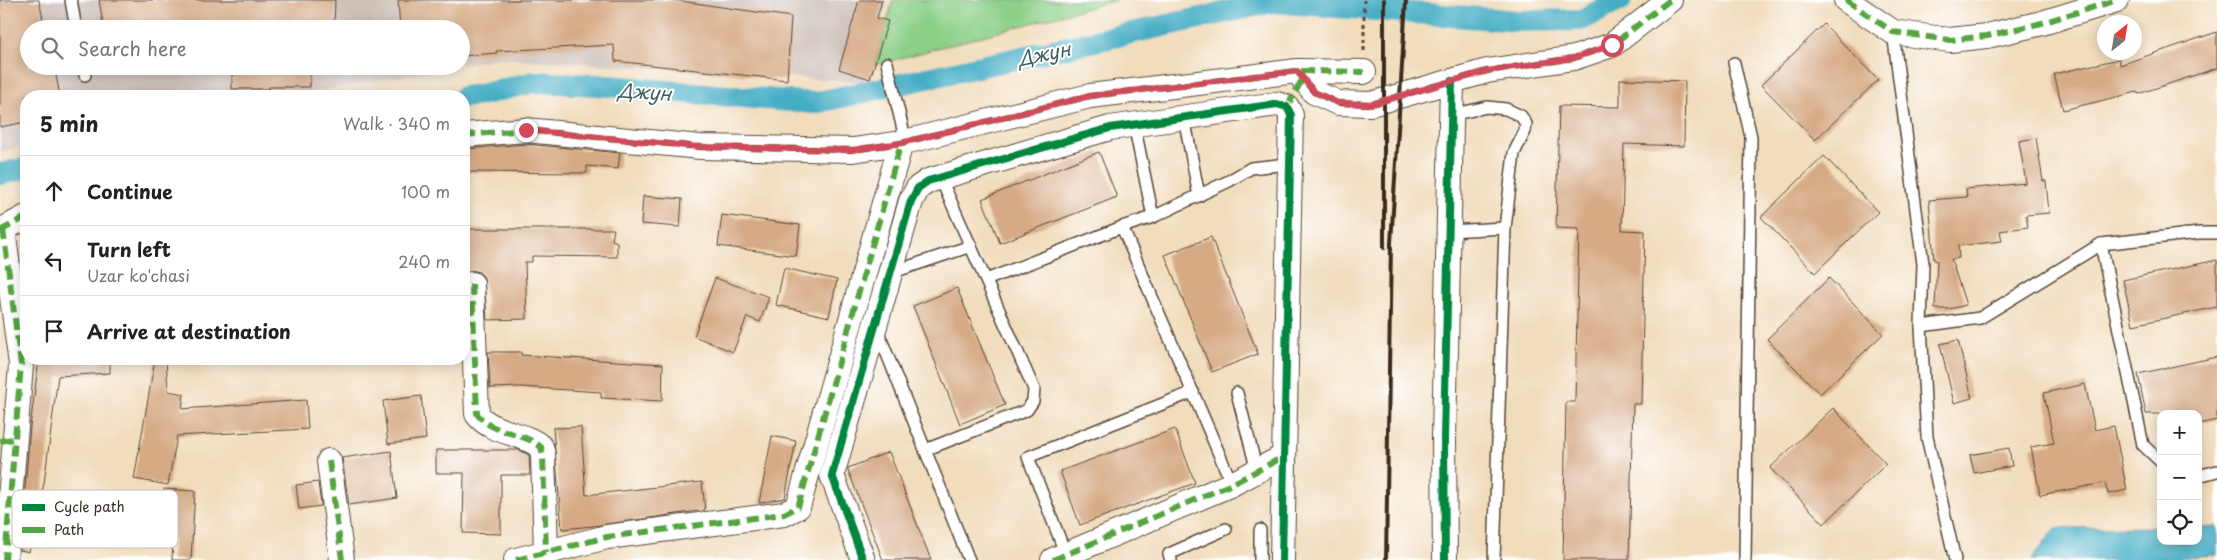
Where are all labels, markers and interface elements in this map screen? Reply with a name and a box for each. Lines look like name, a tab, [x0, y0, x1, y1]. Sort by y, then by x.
north arrow	[2097, 15, 2142, 60]
search box	[20, 20, 470, 75]
icon: search	[38, 34, 66, 62]
text: Search here	[78, 34, 187, 62]
water label: Джун	[1013, 34, 1074, 73]
route start	[1601, 34, 1624, 57]
water label: Джун	[616, 75, 674, 107]
text: 5 min	[40, 107, 98, 139]
text: Walk · 340 m	[343, 111, 450, 135]
route end	[515, 119, 538, 142]
icon: ahead	[40, 177, 68, 205]
text: Continue	[87, 177, 173, 205]
text: 100 m	[401, 179, 450, 203]
text: Turn left	[87, 235, 171, 263]
icon: left	[40, 247, 68, 275]
text: 240 m	[398, 249, 450, 273]
text: Uzar ko'chasi	[87, 263, 190, 287]
icon: arrive	[40, 317, 68, 345]
text: Arrive at destination	[87, 317, 291, 345]
map controls	[2157, 410, 2202, 545]
button: +	[2157, 410, 2202, 455]
button: −	[2157, 455, 2202, 500]
legend	[12, 490, 178, 548]
text: Cycle path	[54, 496, 125, 517]
button: locate	[2157, 500, 2202, 545]
text: Path	[54, 519, 84, 540]

